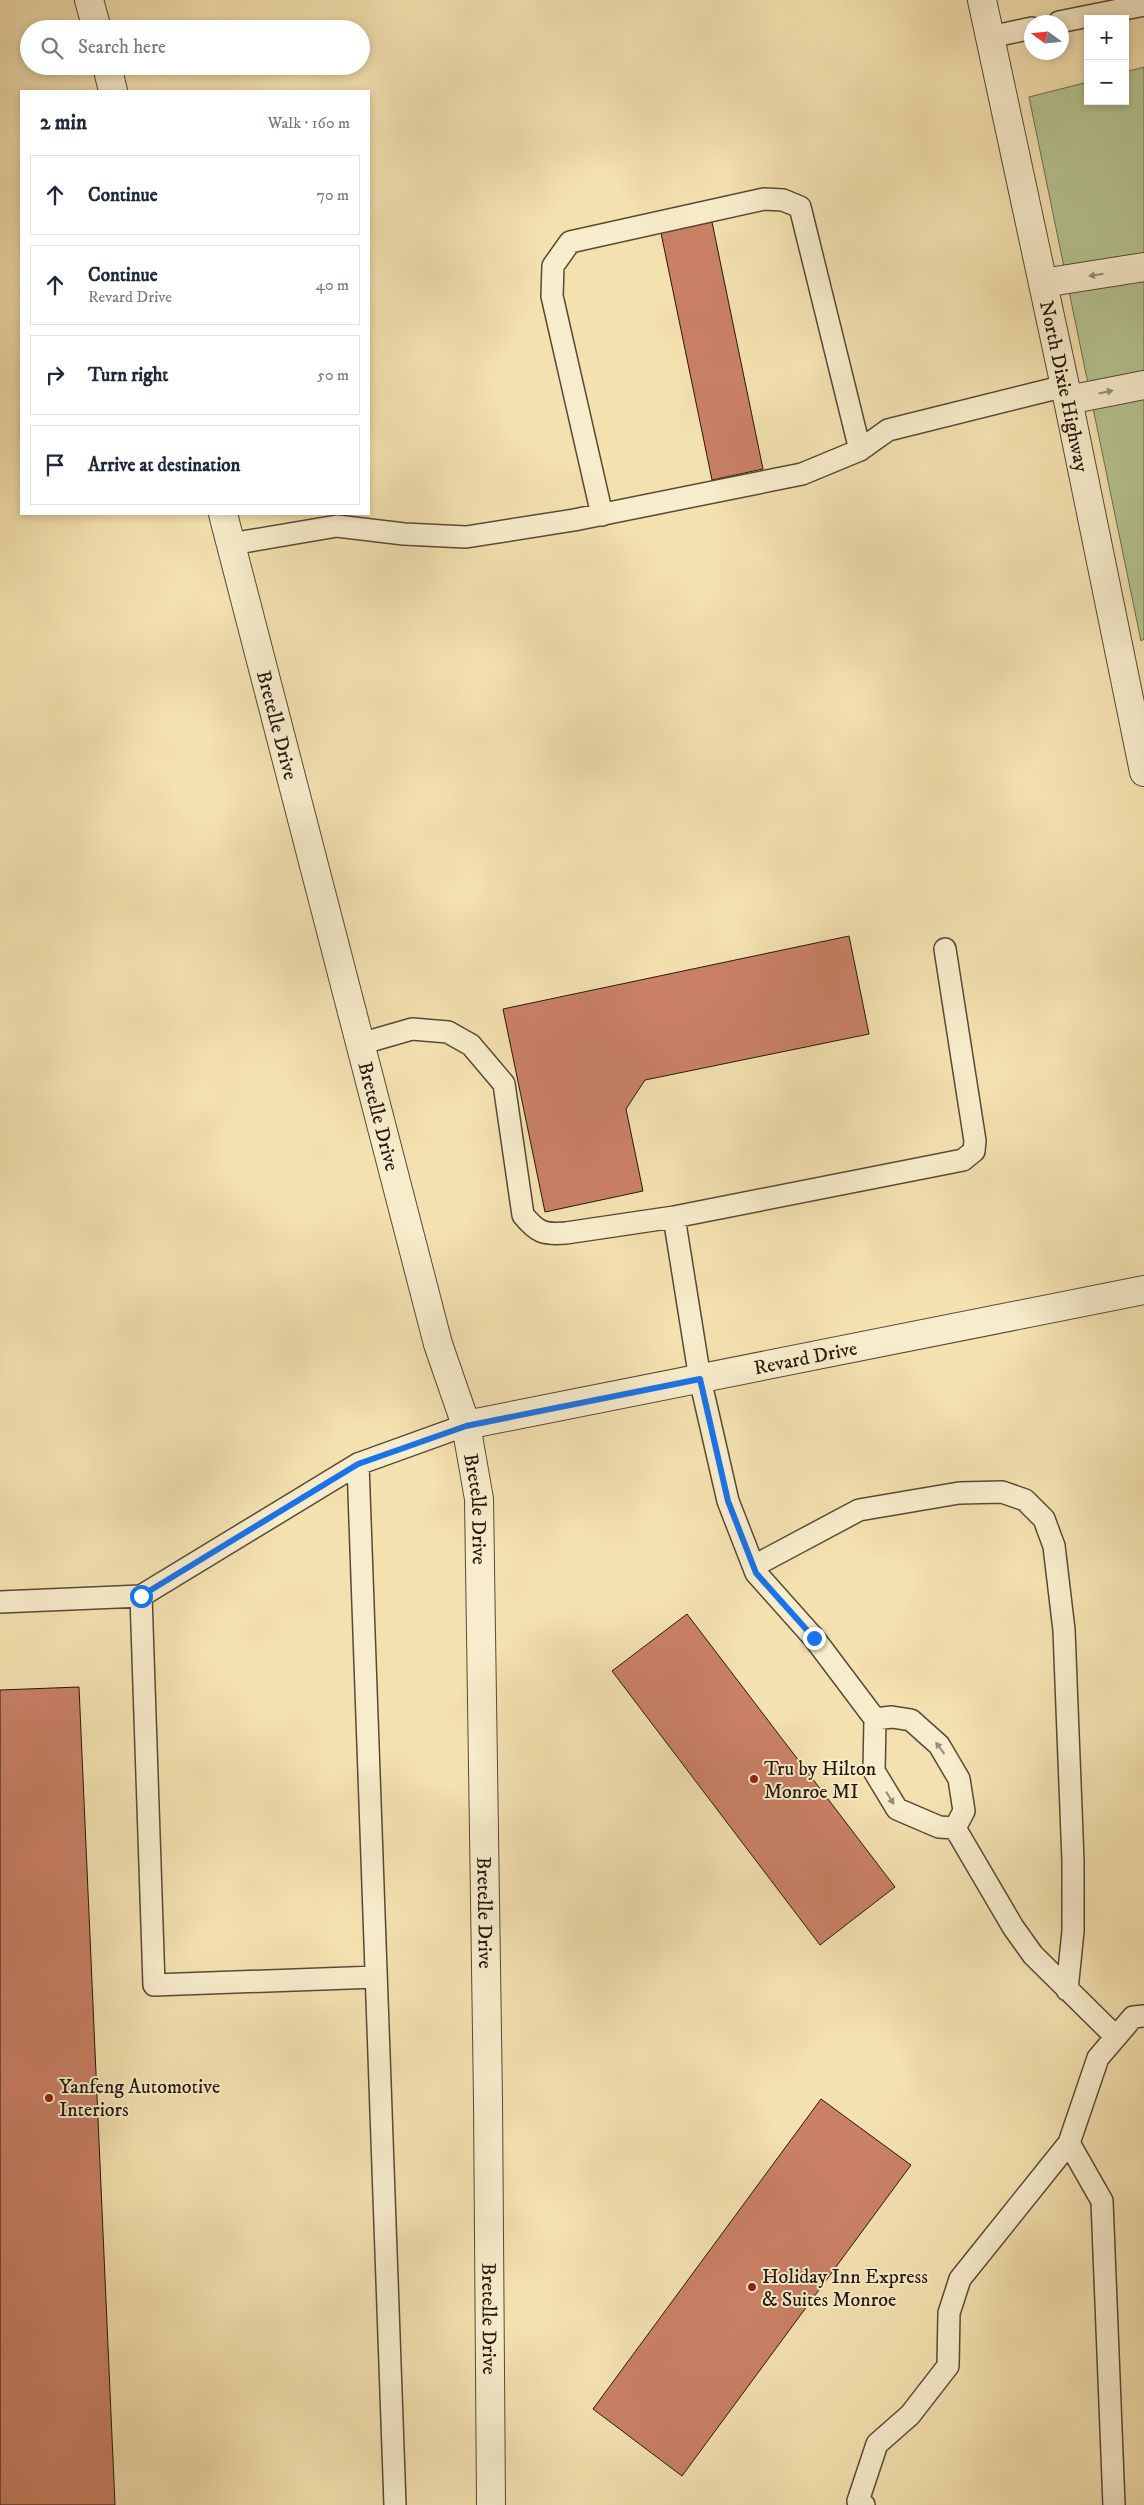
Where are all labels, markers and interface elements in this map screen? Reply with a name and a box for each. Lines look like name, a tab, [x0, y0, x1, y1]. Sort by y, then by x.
north arrow	[1024, 15, 1069, 60]
map controls	[1084, 15, 1129, 105]
button: +	[1084, 15, 1129, 60]
search box	[20, 20, 370, 75]
icon: search	[38, 34, 66, 62]
text: Search here	[78, 36, 166, 59]
button: −	[1084, 60, 1129, 105]
text: 2 min	[40, 110, 87, 136]
text: Walk · 160 m	[268, 113, 350, 133]
icon: ahead	[41, 181, 69, 209]
text: Continue	[88, 184, 158, 207]
text: 70 m	[317, 185, 349, 205]
text: Continue	[88, 264, 158, 287]
icon: ahead	[41, 271, 69, 299]
one-way arrow	[1087, 271, 1103, 279]
text: 40 m	[316, 275, 349, 295]
text: Revard Drive	[88, 287, 172, 307]
street label: North Dixie Highway	[1033, 298, 1094, 475]
icon: right	[41, 361, 69, 389]
text: Turn right	[88, 364, 168, 387]
text: 50 m	[317, 365, 349, 385]
one-way arrow	[1099, 388, 1115, 396]
icon: arrive	[41, 451, 69, 479]
text: Arrive at destination	[88, 454, 240, 477]
street label: Bretelle Drive	[250, 668, 302, 783]
street label: Bretelle Drive	[351, 1059, 404, 1174]
street label: Revard Drive	[752, 1336, 860, 1381]
street label: Bretelle Drive	[457, 1452, 491, 1565]
route start	[130, 1585, 153, 1608]
route end	[803, 1627, 826, 1650]
one-way arrow	[935, 1741, 945, 1755]
place label: Tru by Hilton Monroe MI	[764, 1757, 877, 1805]
marker: Tru by Hilton Monroe MI	[748, 1773, 760, 1785]
one-way arrow	[886, 1791, 895, 1805]
street label: Bretelle Drive	[470, 1857, 497, 1969]
place label: Yanfeng Automotive Interiors	[59, 2075, 220, 2123]
marker: Yanfeng Automotive Interiors	[43, 2092, 55, 2104]
street label: Bretelle Drive	[475, 2263, 501, 2375]
place label: Holiday Inn Express & Suites Monroe	[762, 2265, 928, 2313]
marker: Holiday Inn Express & Suites Monroe	[746, 2281, 758, 2293]

